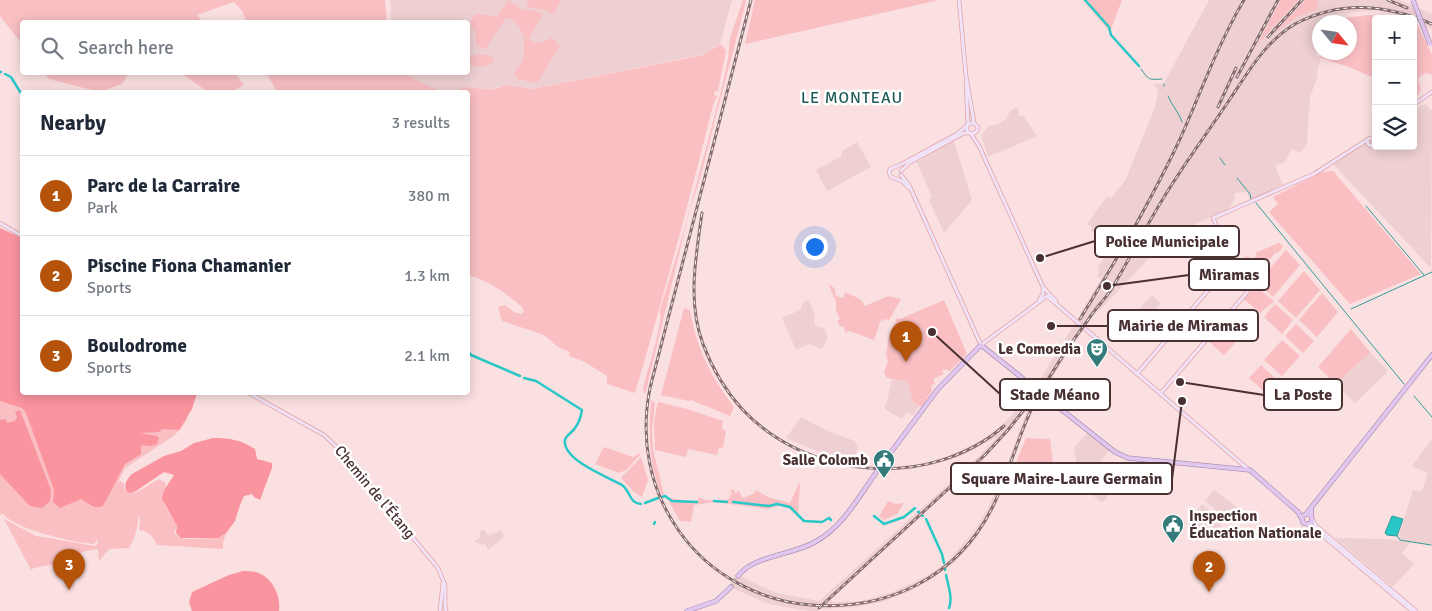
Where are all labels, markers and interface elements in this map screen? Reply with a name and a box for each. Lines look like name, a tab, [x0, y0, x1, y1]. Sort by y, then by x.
north arrow	[1312, 15, 1357, 60]
map controls	[1372, 15, 1417, 150]
button: +	[1372, 15, 1417, 60]
search box	[20, 20, 470, 75]
icon: search	[38, 34, 66, 62]
text: Search here	[78, 36, 174, 60]
button: −	[1372, 60, 1417, 105]
district label: LE MONTEAU	[801, 88, 903, 108]
button: layers	[1372, 105, 1417, 150]
text: Nearby	[40, 110, 106, 136]
text: 3 results	[391, 113, 450, 133]
text: Parc de la Carraire	[87, 174, 240, 198]
text: 1	[52, 186, 60, 206]
text: 380 m	[408, 186, 450, 206]
text: Park	[87, 198, 118, 218]
callout: Police Municipale	[1095, 226, 1239, 257]
text: Police Municipale	[1105, 232, 1229, 252]
your location	[802, 234, 828, 260]
text: Piscine Fiona Chamanier	[87, 254, 291, 278]
callout: Miramas	[1189, 259, 1269, 290]
text: Miramas	[1199, 265, 1259, 285]
text: 2	[52, 266, 60, 286]
text: 1.3 km	[404, 266, 450, 286]
text: Sports	[87, 278, 132, 298]
callout: Mairie de Miramas	[1108, 310, 1258, 341]
text: Mairie de Miramas	[1118, 316, 1248, 336]
pin: 1	[890, 321, 922, 362]
text: Boulodrome	[87, 334, 187, 358]
theatre icon: Le Comoedia	[1085, 337, 1109, 368]
place label: Le Comoedia	[998, 340, 1081, 358]
text: 3	[52, 346, 60, 366]
text: 2.1 km	[404, 346, 450, 366]
text: Sports	[87, 358, 132, 378]
callout: Stade Méano	[1000, 379, 1110, 410]
callout: La Poste	[1264, 379, 1342, 410]
text: Stade Méano	[1010, 385, 1100, 405]
text: La Poste	[1274, 385, 1332, 405]
street label: Chemin de l’Étang	[331, 441, 420, 542]
public building icon: Salle Colomb	[872, 448, 896, 479]
place label: Salle Colomb	[783, 451, 868, 469]
callout: Square Maire-Laure Germain	[951, 463, 1172, 494]
text: Square Maire-Laure Germain	[961, 469, 1163, 489]
place label: Inspection Éducation Nationale	[1189, 507, 1322, 542]
public building icon: Inspection Éducation Nationale	[1161, 513, 1185, 544]
pin: 3	[53, 549, 85, 590]
pin: 2	[1193, 551, 1225, 592]

